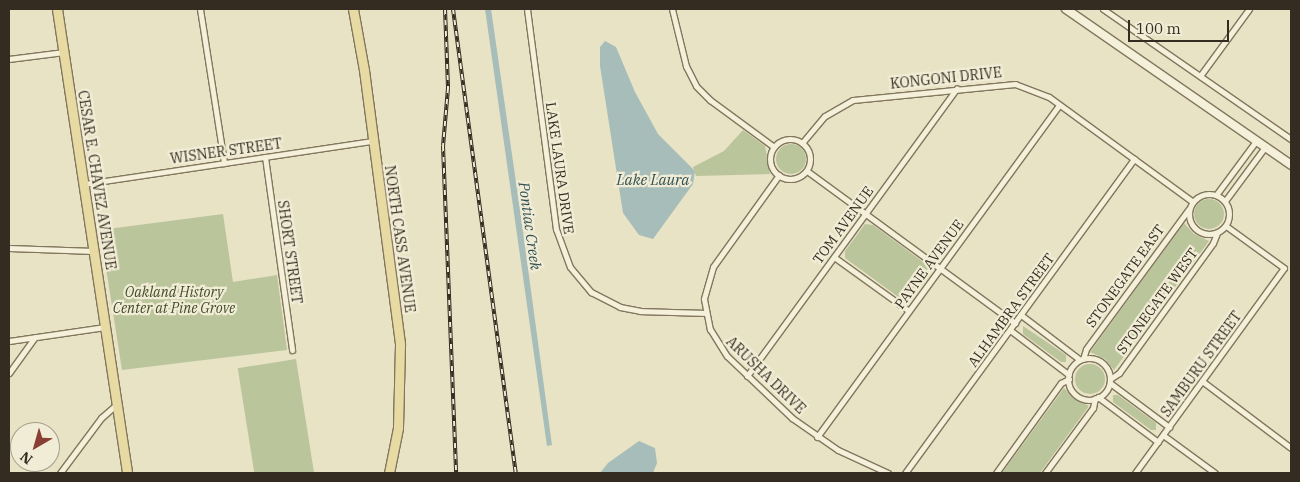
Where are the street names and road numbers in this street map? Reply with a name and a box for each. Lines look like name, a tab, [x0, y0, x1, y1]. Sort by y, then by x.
street label: KONGONI DRIVE	[889, 64, 1003, 92]
street label: CESAR E. CHAVEZ AVENUE	[75, 89, 119, 271]
street label: LAKE LAURA DRIVE	[542, 101, 578, 235]
street label: WISNER STREET	[169, 135, 283, 167]
street label: NORTH CASS AVENUE	[381, 164, 419, 314]
street label: TOM AVENUE	[809, 183, 877, 267]
street label: SHORT STREET	[274, 199, 306, 305]
street label: PAYNE AVENUE	[891, 216, 967, 312]
street label: STONEGATE EAST	[1082, 221, 1168, 331]
street label: STONEGATE WEST	[1113, 245, 1201, 357]
street label: ALHAMBRA STREET	[964, 250, 1058, 370]
street label: SAMBURU STREET	[1157, 308, 1245, 420]
street label: ARUSHA DRIVE	[723, 333, 809, 417]

